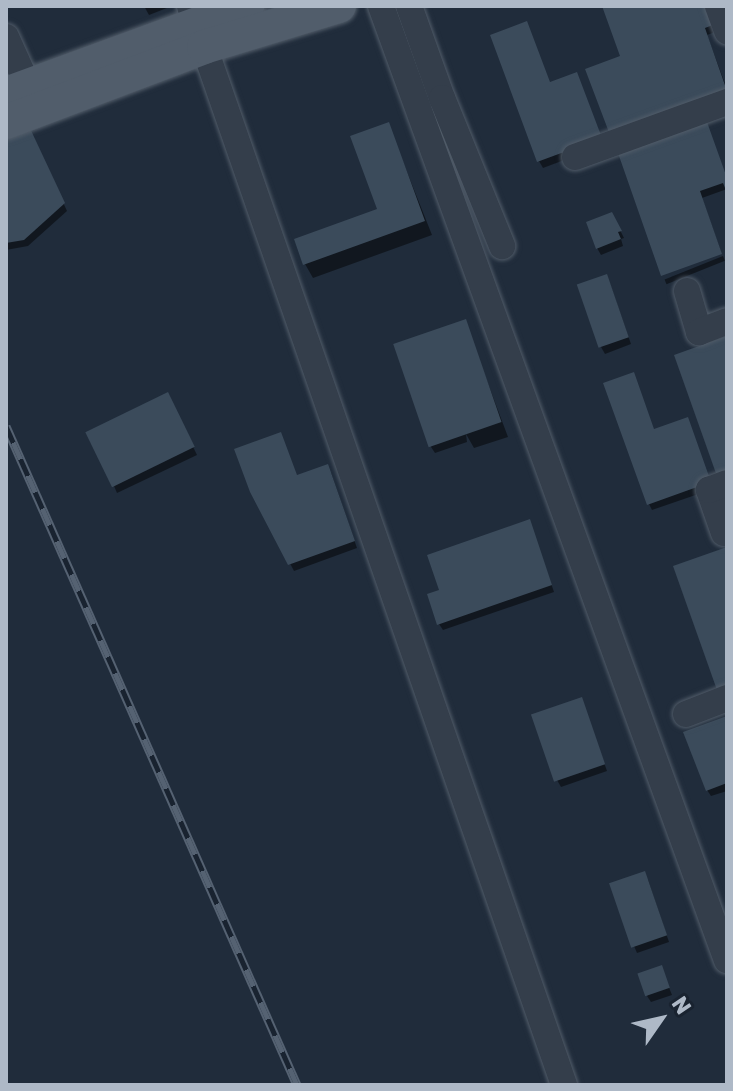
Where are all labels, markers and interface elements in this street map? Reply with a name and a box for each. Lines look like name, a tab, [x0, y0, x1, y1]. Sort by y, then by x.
north arrow	[621, 979, 701, 1059]
text: N	[666, 991, 697, 1019]

